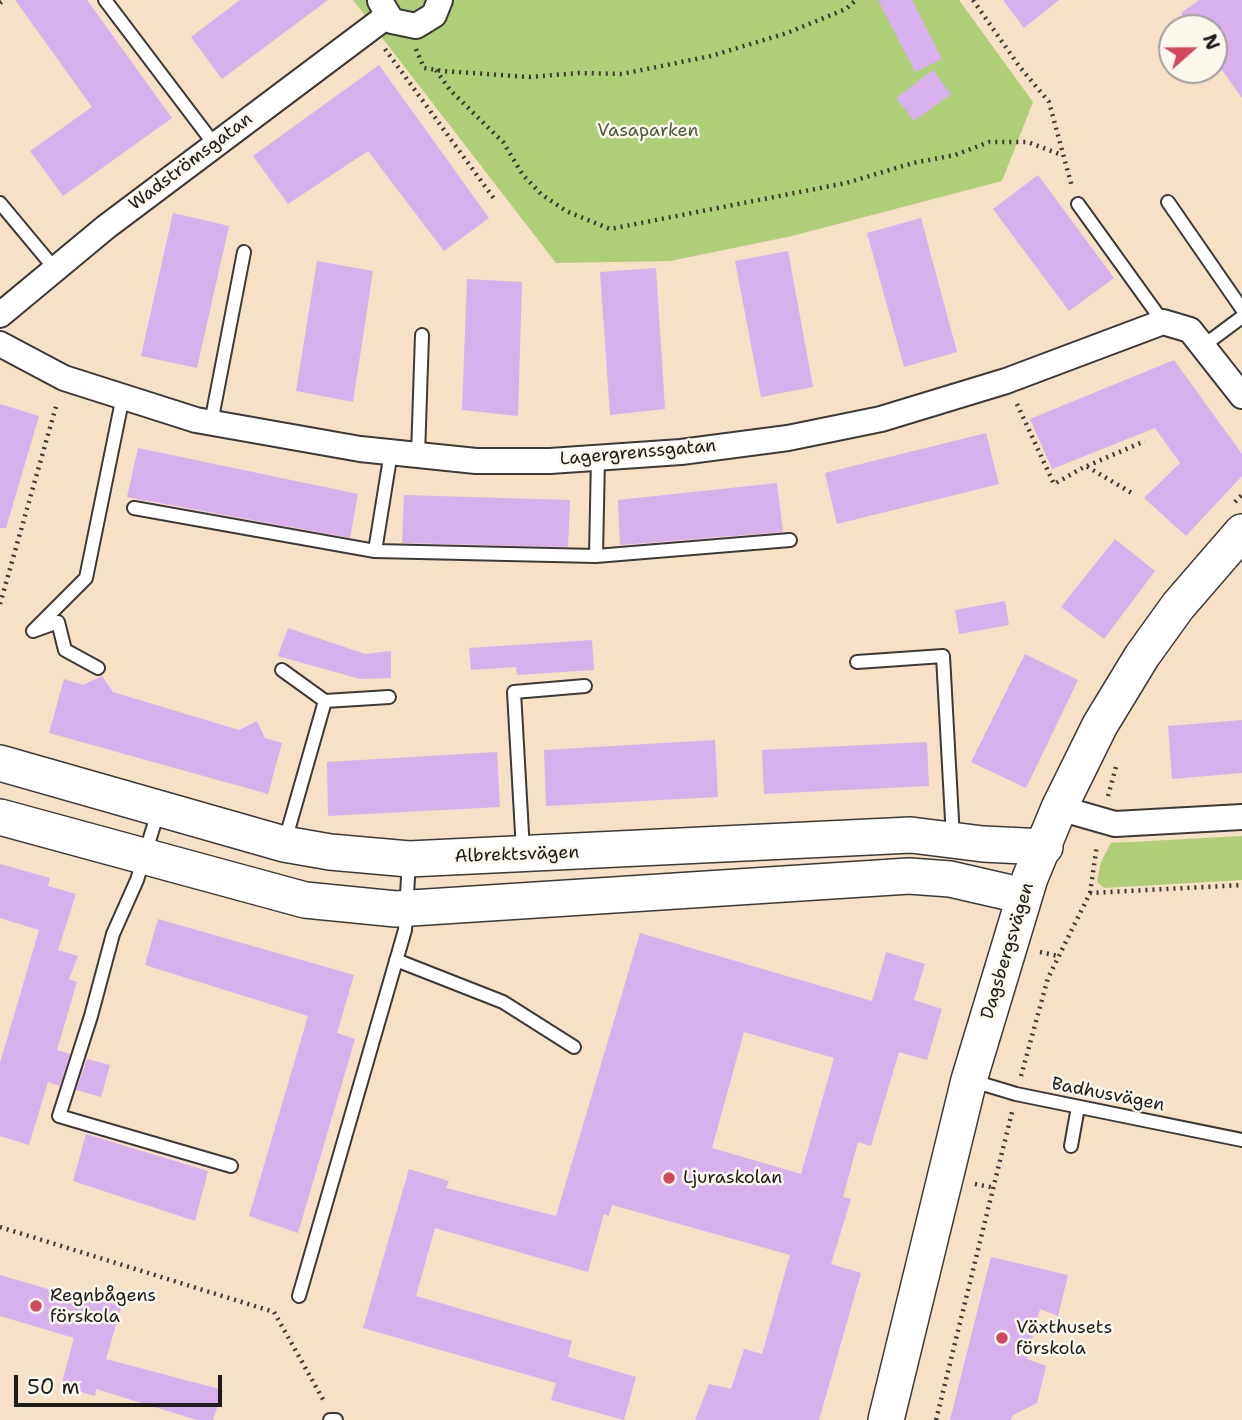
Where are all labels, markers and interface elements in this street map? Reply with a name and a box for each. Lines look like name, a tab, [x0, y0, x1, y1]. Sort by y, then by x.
north arrow	[1158, 14, 1228, 84]
text: N	[1197, 31, 1226, 54]
street label: Wadströmsgatan	[125, 109, 257, 215]
park label: Vasaparken	[597, 120, 699, 142]
street label: Lagergrenssgatan	[559, 435, 717, 471]
street label: Albrektsvägen	[454, 842, 580, 868]
street label: Dagsbergsvägen	[977, 880, 1039, 1022]
street label: Badhusvägen	[1050, 1073, 1166, 1117]
place label: Ljuraskolan	[683, 1167, 782, 1189]
marker: Ljuraskolan	[661, 1170, 677, 1186]
place label: Regnbågens förskola	[50, 1285, 156, 1328]
marker: Regnbågens förskola	[28, 1298, 44, 1314]
place label: Växthusets förskola	[1016, 1317, 1112, 1360]
marker: Växthusets förskola	[994, 1330, 1010, 1346]
scale bar	[18, 1360, 226, 1404]
text: 50 m	[27, 1373, 80, 1401]

